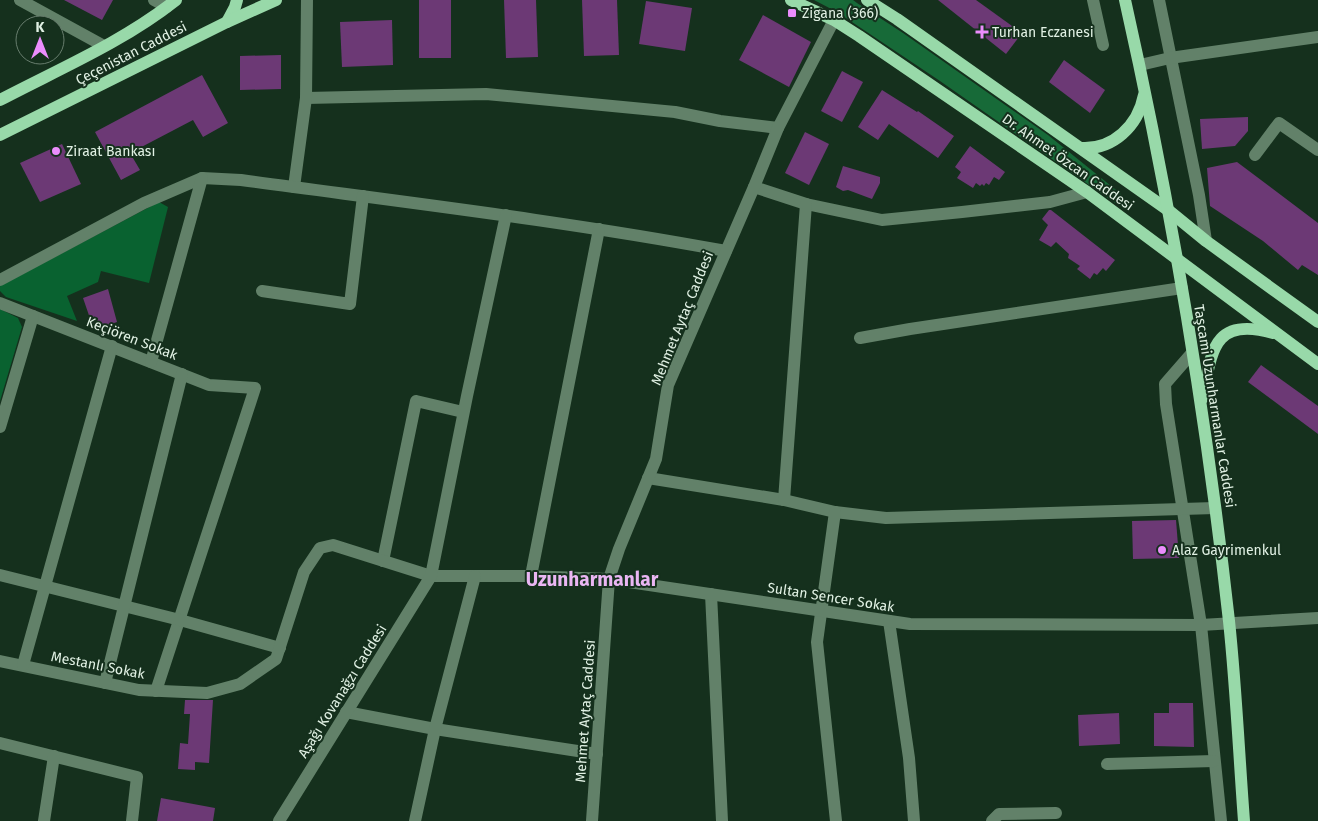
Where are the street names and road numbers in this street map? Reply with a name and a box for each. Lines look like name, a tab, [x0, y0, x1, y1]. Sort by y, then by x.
street label: Çeçenistan Caddesi	[73, 18, 190, 89]
street label: Dr. Ahmet Özcan Caddesi	[999, 110, 1137, 214]
street label: Mehmet Aytaç Caddesi	[648, 249, 717, 388]
street label: Taşcami Uzunharmanlar Caddesi	[1190, 303, 1239, 509]
street label: Keçiören Sokak	[84, 313, 181, 364]
street label: Sultan Sencer Sokak	[766, 579, 897, 616]
street label: Aşağı Kovanağzı Caddesi	[294, 621, 390, 761]
street label: Mehmet Aytaç Caddesi	[572, 639, 599, 783]
street label: Mestanlı Sokak	[50, 648, 147, 683]

